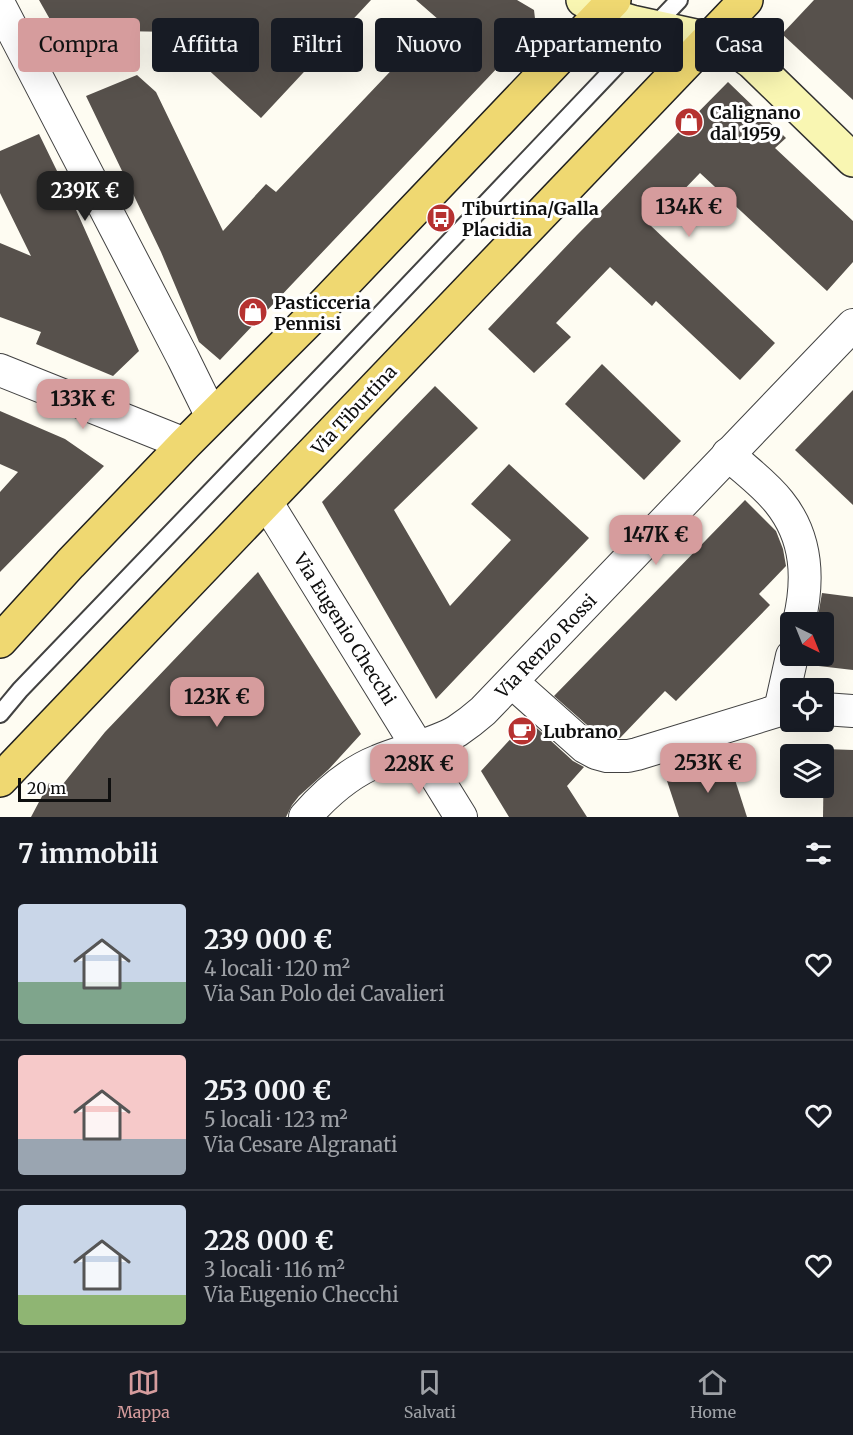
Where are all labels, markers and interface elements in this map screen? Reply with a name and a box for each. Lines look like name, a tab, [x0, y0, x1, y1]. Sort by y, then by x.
chip: Compra	[18, 18, 140, 72]
chip: Affitta	[152, 18, 259, 72]
chip: Filtri	[271, 18, 363, 72]
chip: Nuovo	[375, 18, 482, 72]
chip: Appartamento	[494, 18, 683, 72]
chip: Casa	[695, 18, 784, 72]
place label: Calignano dal 1959	[710, 101, 801, 145]
shop icon: Calignano dal 1959	[673, 106, 705, 138]
pin: 239K €	[36, 171, 134, 222]
text: 239K €	[51, 178, 119, 203]
pin: 134K €	[640, 187, 738, 238]
text: 134K €	[656, 194, 722, 219]
place label: Tiburtina/Galla Placidia	[462, 197, 599, 241]
bus stop icon: Tiburtina/Galla Placidia	[425, 202, 457, 234]
place label: Pasticceria Pennisi	[274, 291, 371, 335]
shop icon: Pasticceria Pennisi	[237, 296, 269, 328]
street label: Via Tiburtina	[306, 360, 402, 460]
pin: 133K €	[34, 379, 132, 430]
text: 133K €	[51, 386, 115, 411]
pin: 147K €	[607, 515, 705, 566]
text: 147K €	[623, 522, 689, 547]
street label: Via Eugenio Checchi	[288, 548, 401, 710]
street label: Via Renzo Rossi	[490, 589, 602, 704]
north arrow	[780, 612, 834, 666]
map controls	[780, 612, 834, 798]
pin: 123K €	[168, 677, 266, 728]
button: locate	[780, 678, 834, 732]
text: 123K €	[184, 684, 250, 709]
cafe icon: Lubrano	[506, 715, 538, 747]
place label: Lubrano	[543, 720, 618, 743]
pin: 253K €	[659, 743, 757, 794]
pin: 228K €	[370, 744, 468, 795]
button: layers	[780, 744, 834, 798]
text: 253K €	[674, 750, 742, 775]
text: 228K €	[384, 751, 454, 776]
scale bar	[18, 775, 111, 802]
text: 20 m	[27, 778, 66, 798]
text: 7 immobili	[18, 837, 158, 870]
icon: filters	[802, 837, 835, 870]
text: 239 000 €	[204, 923, 332, 956]
icon: home	[66, 928, 138, 1000]
icon: heart	[802, 948, 835, 981]
text: 4 locali · 120 m²	[204, 956, 350, 981]
text: Via San Polo dei Cavalieri	[204, 981, 445, 1006]
text: 253 000 €	[204, 1074, 331, 1107]
icon: home	[66, 1079, 138, 1151]
icon: heart	[802, 1099, 835, 1132]
text: 5 locali · 123 m²	[204, 1107, 348, 1132]
text: Via Cesare Algranati	[204, 1132, 398, 1157]
text: 228 000 €	[204, 1224, 334, 1257]
icon: home	[66, 1229, 138, 1301]
icon: heart	[802, 1249, 835, 1282]
text: 3 locali · 116 m²	[204, 1257, 345, 1282]
text: Via Eugenio Checchi	[204, 1282, 399, 1307]
tab: Mappa	[117, 1366, 170, 1422]
tab: Salvati	[404, 1366, 456, 1422]
tab: Home	[690, 1366, 736, 1422]

